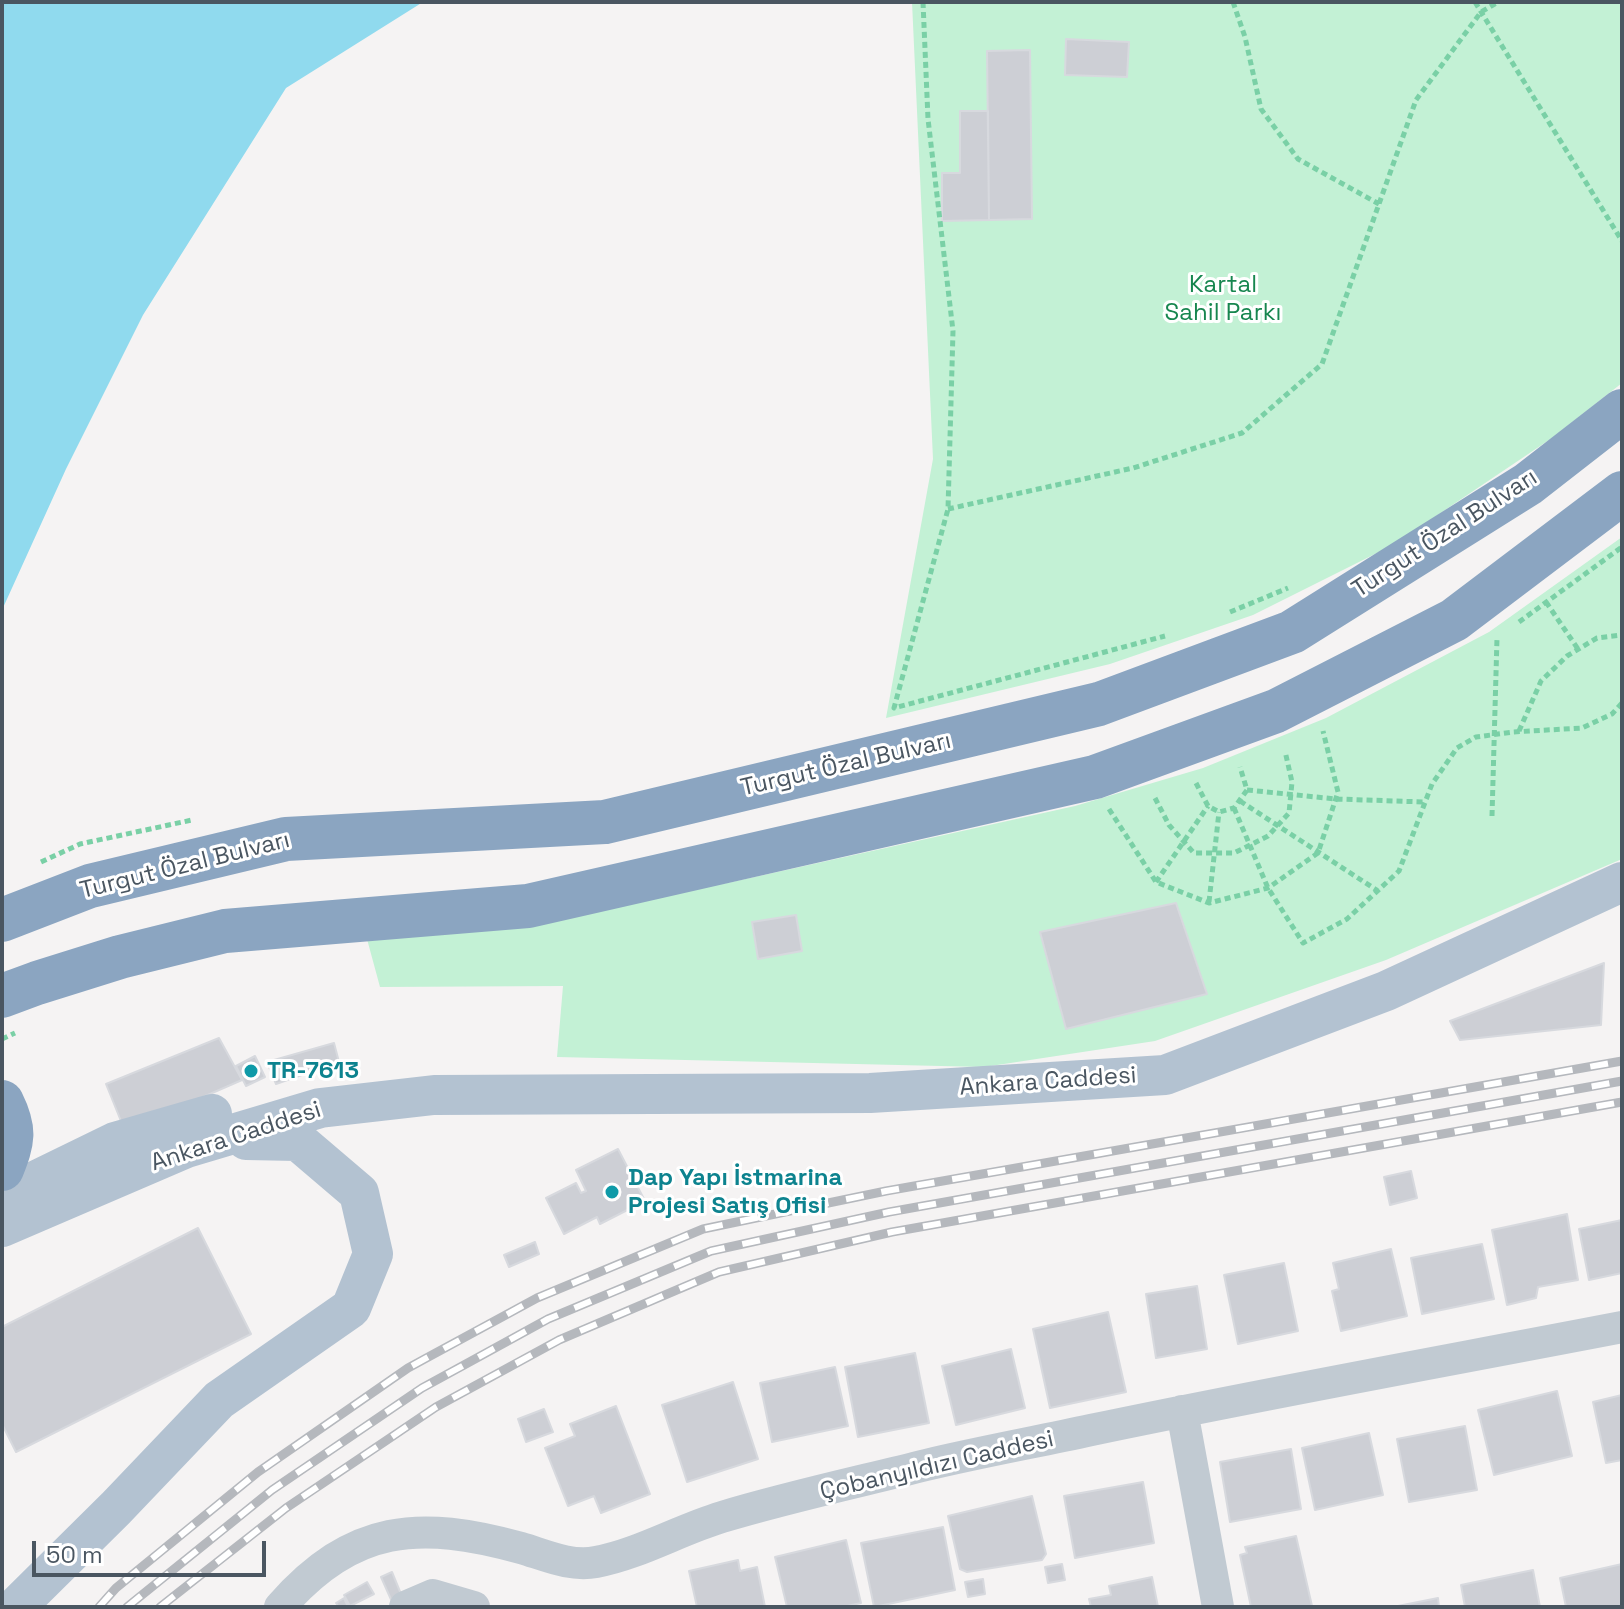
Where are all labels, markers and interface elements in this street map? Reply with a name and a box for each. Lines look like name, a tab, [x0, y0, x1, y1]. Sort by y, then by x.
park label: Kartal Sahil Parkı	[1165, 271, 1281, 327]
street label: Turgut Özal Bulvarı	[1347, 463, 1543, 605]
street label: Turgut Özal Bulvarı	[738, 727, 954, 803]
street label: Turgut Özal Bulvarı	[77, 826, 293, 906]
place label: TR-7613	[267, 1057, 359, 1085]
street label: Ankara Caddesi	[959, 1061, 1137, 1103]
marker: TR-7613	[242, 1062, 260, 1080]
street label: Ankara Caddesi	[147, 1096, 325, 1178]
place label: Dap Yapı İstmarina Projesi Satış Ofisi	[628, 1164, 842, 1220]
marker: Dap Yapı İstmarina Projesi Satış Ofisi	[603, 1183, 621, 1201]
street label: Çobanyıldızı Caddesi	[817, 1425, 1057, 1507]
scale bar	[36, 1525, 270, 1575]
text: 50 m	[46, 1539, 103, 1570]

